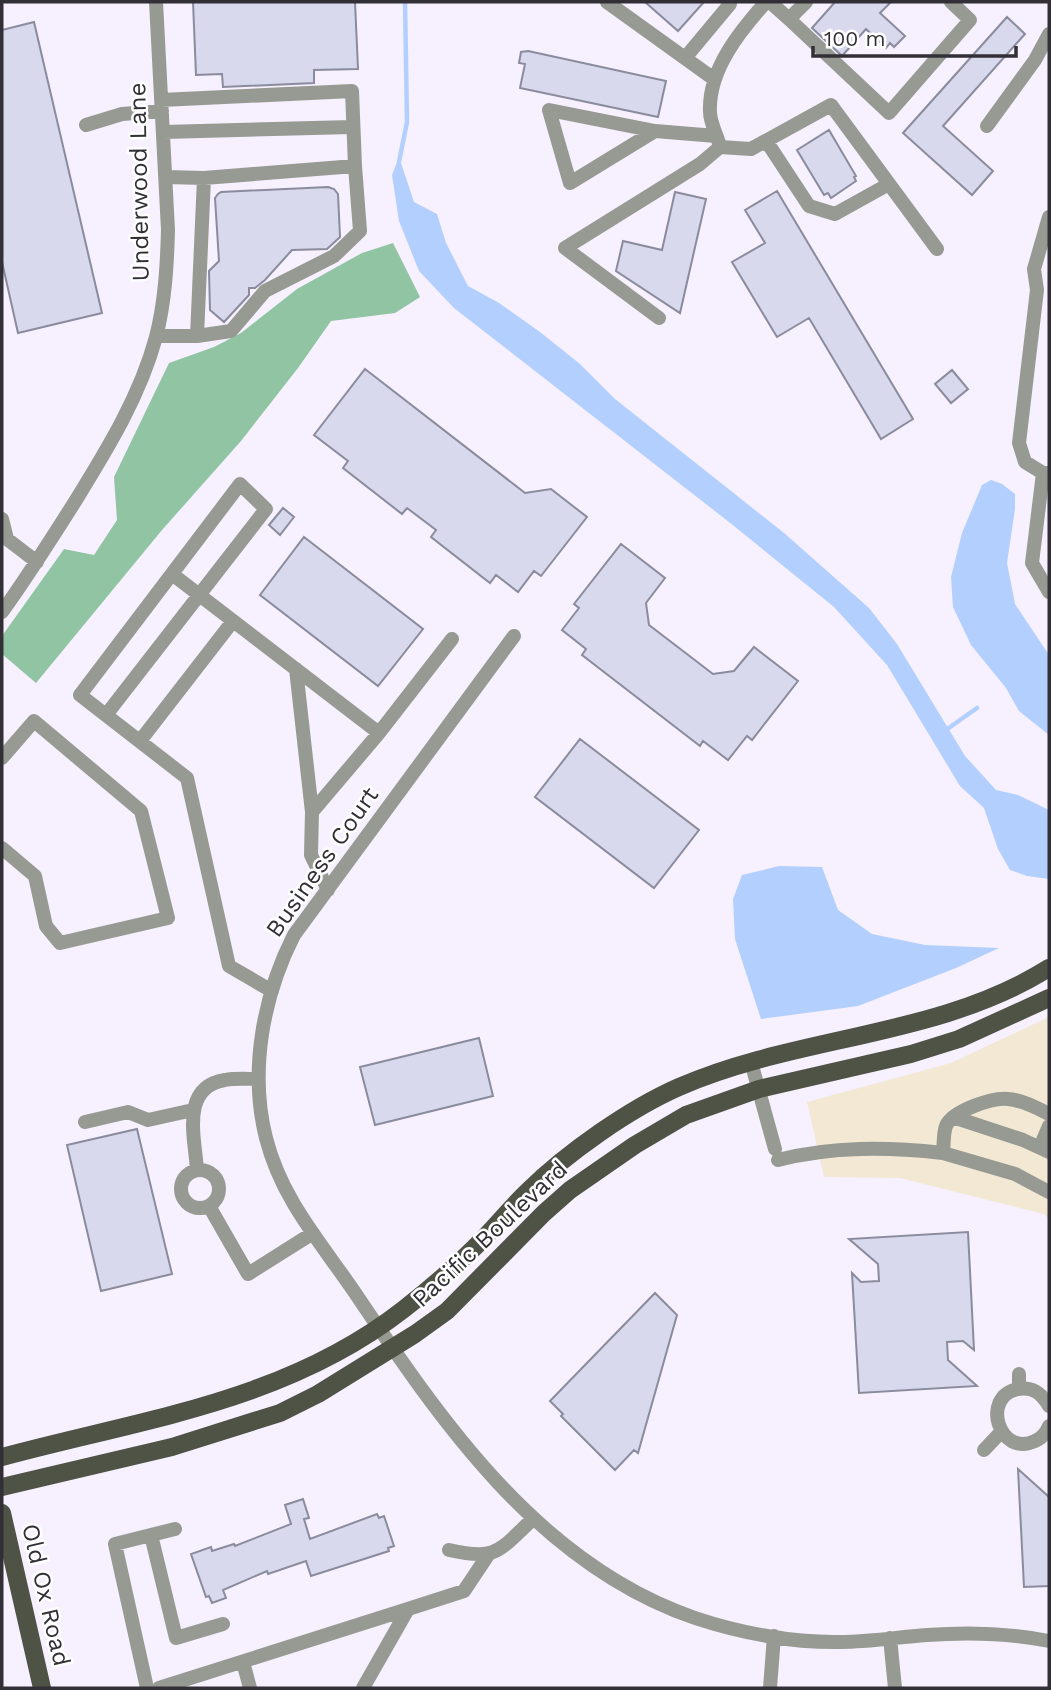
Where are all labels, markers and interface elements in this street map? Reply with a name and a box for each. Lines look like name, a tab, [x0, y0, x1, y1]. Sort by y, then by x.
scale bar	[813, 14, 1016, 58]
text: 100 m	[824, 26, 886, 51]
street label: Underwood Lane	[123, 82, 155, 282]
street label: Business Court	[260, 782, 384, 942]
street label: Pacific Boulevard	[407, 1155, 573, 1313]
street label: Old Ox Road	[16, 1521, 76, 1669]

